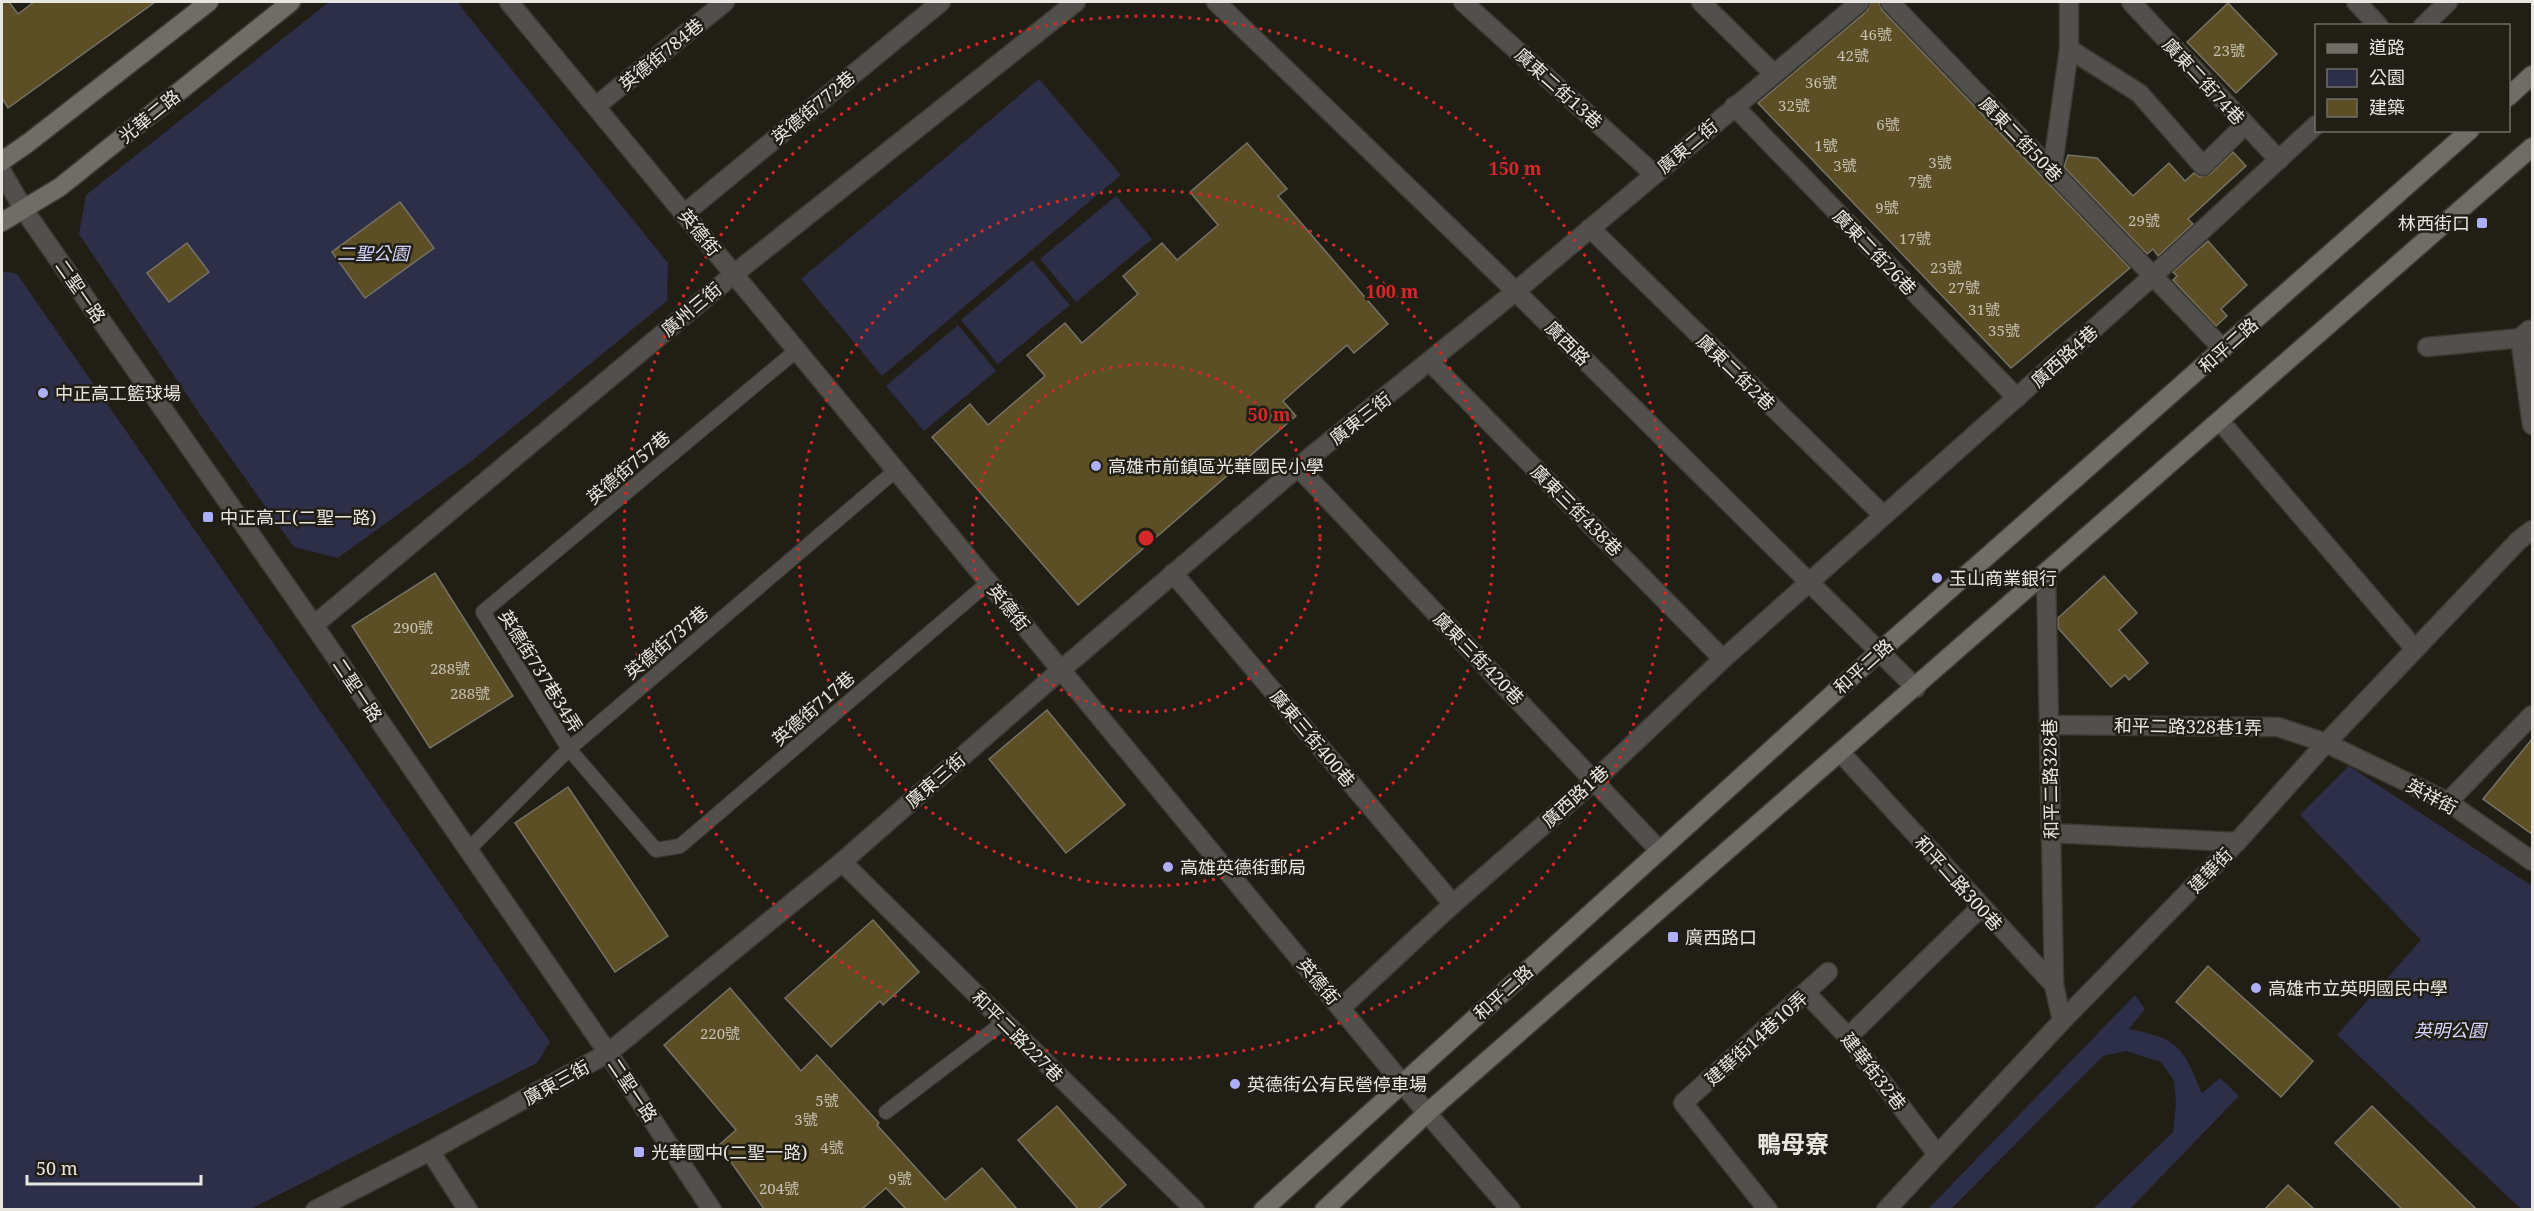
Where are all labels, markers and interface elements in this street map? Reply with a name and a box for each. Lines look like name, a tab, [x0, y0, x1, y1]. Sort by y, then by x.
street label: 英德街784巷	[614, 13, 708, 95]
house number: 46號	[1860, 24, 1892, 44]
legend	[2315, 24, 2510, 132]
street label: 廣東二街74巷	[2158, 33, 2250, 129]
text: 道路	[2369, 35, 2405, 59]
house number: 23號	[2213, 40, 2245, 60]
street label: 廣東二街13巷	[1510, 42, 1608, 134]
house number: 42號	[1837, 45, 1869, 65]
street label: 英德街772巷	[766, 65, 860, 149]
text: 公園	[2369, 65, 2405, 89]
house number: 36號	[1805, 72, 1837, 92]
street label: 光華二路	[113, 84, 185, 148]
street label: 廣東二街50巷	[1974, 91, 2068, 187]
house number: 32號	[1778, 95, 1810, 115]
text: 建築	[2369, 95, 2405, 119]
street label: 廣東二街	[1652, 114, 1722, 178]
house number: 6號	[1876, 114, 1900, 134]
house number: 1號	[1814, 135, 1838, 155]
house number: 3號	[1928, 152, 1952, 172]
house number: 3號	[1833, 155, 1857, 175]
text: 150 m	[1489, 156, 1542, 180]
house number: 7號	[1908, 171, 1932, 191]
house number: 9號	[1875, 197, 1899, 217]
street label: 英德街	[674, 203, 726, 261]
street label: 廣東二街26巷	[1828, 204, 1922, 300]
house number: 29號	[2128, 210, 2160, 230]
place label: 林西街口	[2398, 211, 2470, 235]
marker: 林西街口	[2475, 216, 2489, 230]
house number: 17號	[1899, 228, 1931, 248]
park label: 二聖公園	[337, 241, 412, 265]
street label: 二聖一路	[51, 255, 111, 327]
house number: 23號	[1930, 257, 1962, 277]
street label: 廣州三街	[656, 277, 726, 341]
house number: 27號	[1948, 277, 1980, 297]
text: 100 m	[1366, 279, 1419, 303]
house number: 31號	[1968, 299, 2000, 319]
street label: 和平二路	[2193, 312, 2263, 378]
street label: 廣西路	[1540, 315, 1596, 371]
house number: 35號	[1988, 320, 2020, 340]
street label: 廣西路4巷	[2025, 320, 2103, 392]
street label: 廣東二街2巷	[1692, 329, 1780, 415]
place label: 中正高工籃球場	[55, 381, 181, 405]
marker: 中正高工籃球場	[36, 386, 50, 400]
street label: 廣東三街	[1324, 386, 1396, 450]
text: 50 m	[1248, 402, 1291, 426]
street label: 英德街757巷	[581, 425, 675, 509]
place label: 高雄市前鎮區光華國民小學	[1108, 454, 1324, 478]
marker: 高雄市前鎮區光華國民小學	[1089, 459, 1103, 473]
street label: 廣東三街438巷	[1526, 459, 1628, 561]
place label: 中正高工(二聖一路)	[220, 505, 376, 529]
marker: 中正高工(二聖一路)	[201, 510, 215, 524]
centre of rings	[1136, 528, 1156, 548]
place label: 玉山商業銀行	[1949, 566, 2057, 590]
marker: 玉山商業銀行	[1930, 571, 1944, 585]
street label: 英德街	[983, 578, 1035, 636]
street label: 英德街737巷	[619, 600, 713, 684]
street label: 英德街737巷34弄	[494, 605, 588, 737]
street label: 廣東三街420巷	[1429, 606, 1529, 710]
house number: 290號	[393, 617, 433, 637]
street label: 和平二路	[1828, 633, 1898, 699]
street label: 二聖一路	[328, 653, 388, 727]
house number: 288號	[430, 658, 470, 678]
street label: 英德街717巷	[767, 665, 859, 751]
house number: 288號	[450, 683, 490, 703]
street label: 廣東三街400巷	[1265, 684, 1361, 792]
street label: 和平二路328巷1弄	[2114, 713, 2262, 739]
street label: 和平二路328巷	[2037, 719, 2063, 839]
street label: 廣東三街	[900, 747, 970, 813]
street label: 廣西路1巷	[1536, 760, 1614, 832]
street label: 英祥街	[2403, 773, 2461, 819]
street label: 和平二路300巷	[1910, 830, 2008, 936]
street label: 建華街	[2183, 842, 2237, 898]
place label: 高雄英德街郵局	[1180, 855, 1306, 879]
marker: 高雄英德街郵局	[1161, 860, 1175, 874]
place label: 廣西路口	[1685, 925, 1757, 949]
marker: 廣西路口	[1666, 930, 1680, 944]
street label: 英德街	[1292, 953, 1346, 1009]
street label: 和平二路	[1468, 959, 1538, 1025]
place label: 高雄市立英明國民中學	[2268, 976, 2448, 1000]
marker: 高雄市立英明國民中學	[2249, 981, 2263, 995]
street label: 和平二路227巷	[967, 985, 1069, 1087]
street label: 建華街14巷10弄	[1700, 986, 1812, 1090]
park label: 英明公園	[2414, 1018, 2489, 1042]
house number: 220號	[700, 1023, 740, 1043]
street label: 建華街32巷	[1836, 1027, 1912, 1115]
street label: 二聖一路	[603, 1053, 663, 1127]
street label: 廣東三街	[519, 1054, 593, 1110]
place label: 英德街公有民營停車場	[1247, 1072, 1427, 1096]
marker: 英德街公有民營停車場	[1228, 1077, 1242, 1091]
house number: 5號	[815, 1090, 839, 1110]
house number: 3號	[794, 1109, 818, 1129]
district label: 鴨母寮	[1757, 1127, 1829, 1160]
house number: 4號	[820, 1137, 844, 1157]
place label: 光華國中(二聖一路)	[651, 1140, 807, 1164]
marker: 光華國中(二聖一路)	[632, 1145, 646, 1159]
scale bar	[27, 1148, 201, 1186]
text: 50 m	[36, 1156, 78, 1180]
house number: 9號	[888, 1168, 912, 1188]
house number: 204號	[759, 1178, 799, 1198]

